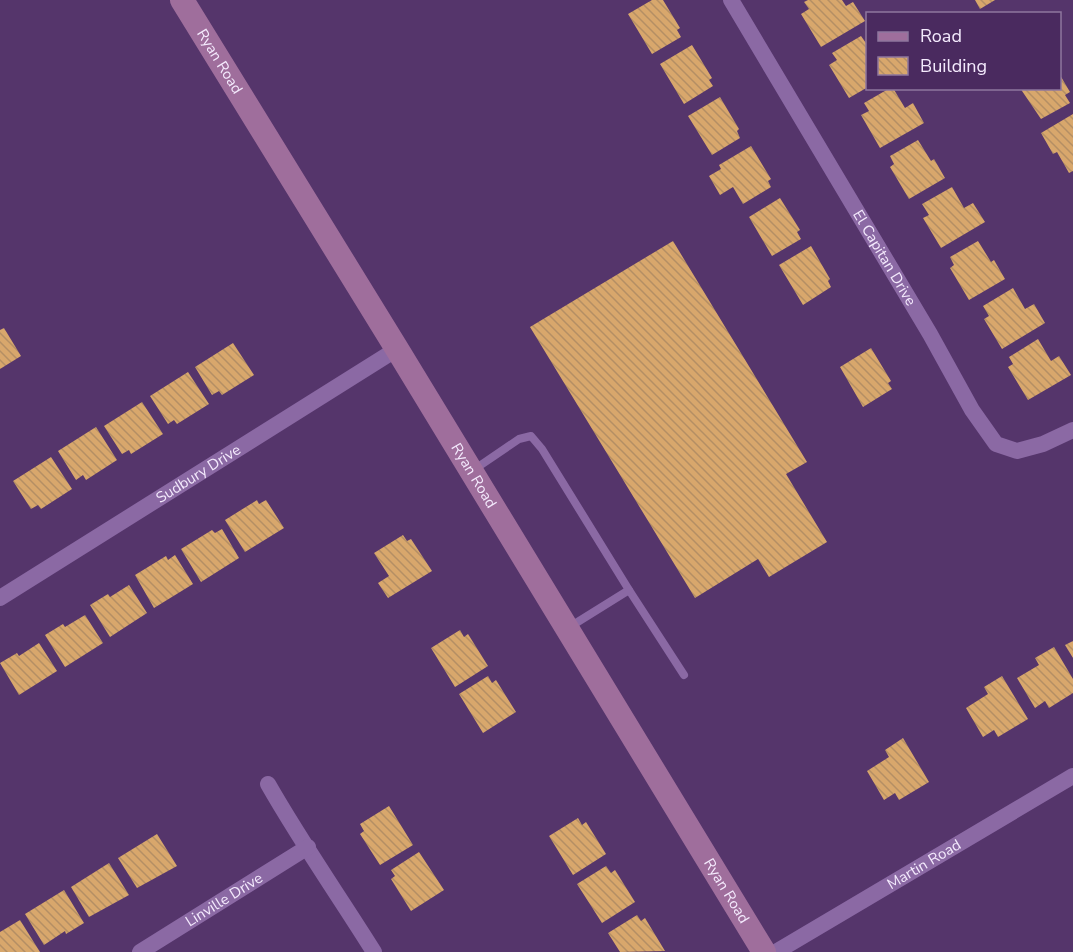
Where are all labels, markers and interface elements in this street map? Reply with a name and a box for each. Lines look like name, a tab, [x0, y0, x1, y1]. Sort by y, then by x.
legend	[866, 12, 1061, 90]
text: Road	[920, 24, 962, 48]
street label: Ryan Road	[192, 25, 247, 98]
text: Building	[920, 54, 987, 78]
street label: El Capitan Drive	[848, 206, 921, 309]
street label: Ryan Road	[447, 439, 501, 512]
street label: Sudbury Drive	[152, 440, 244, 508]
street label: Martin Road	[883, 835, 965, 894]
street label: Ryan Road	[699, 854, 754, 927]
street label: Linville Drive	[182, 868, 266, 931]

